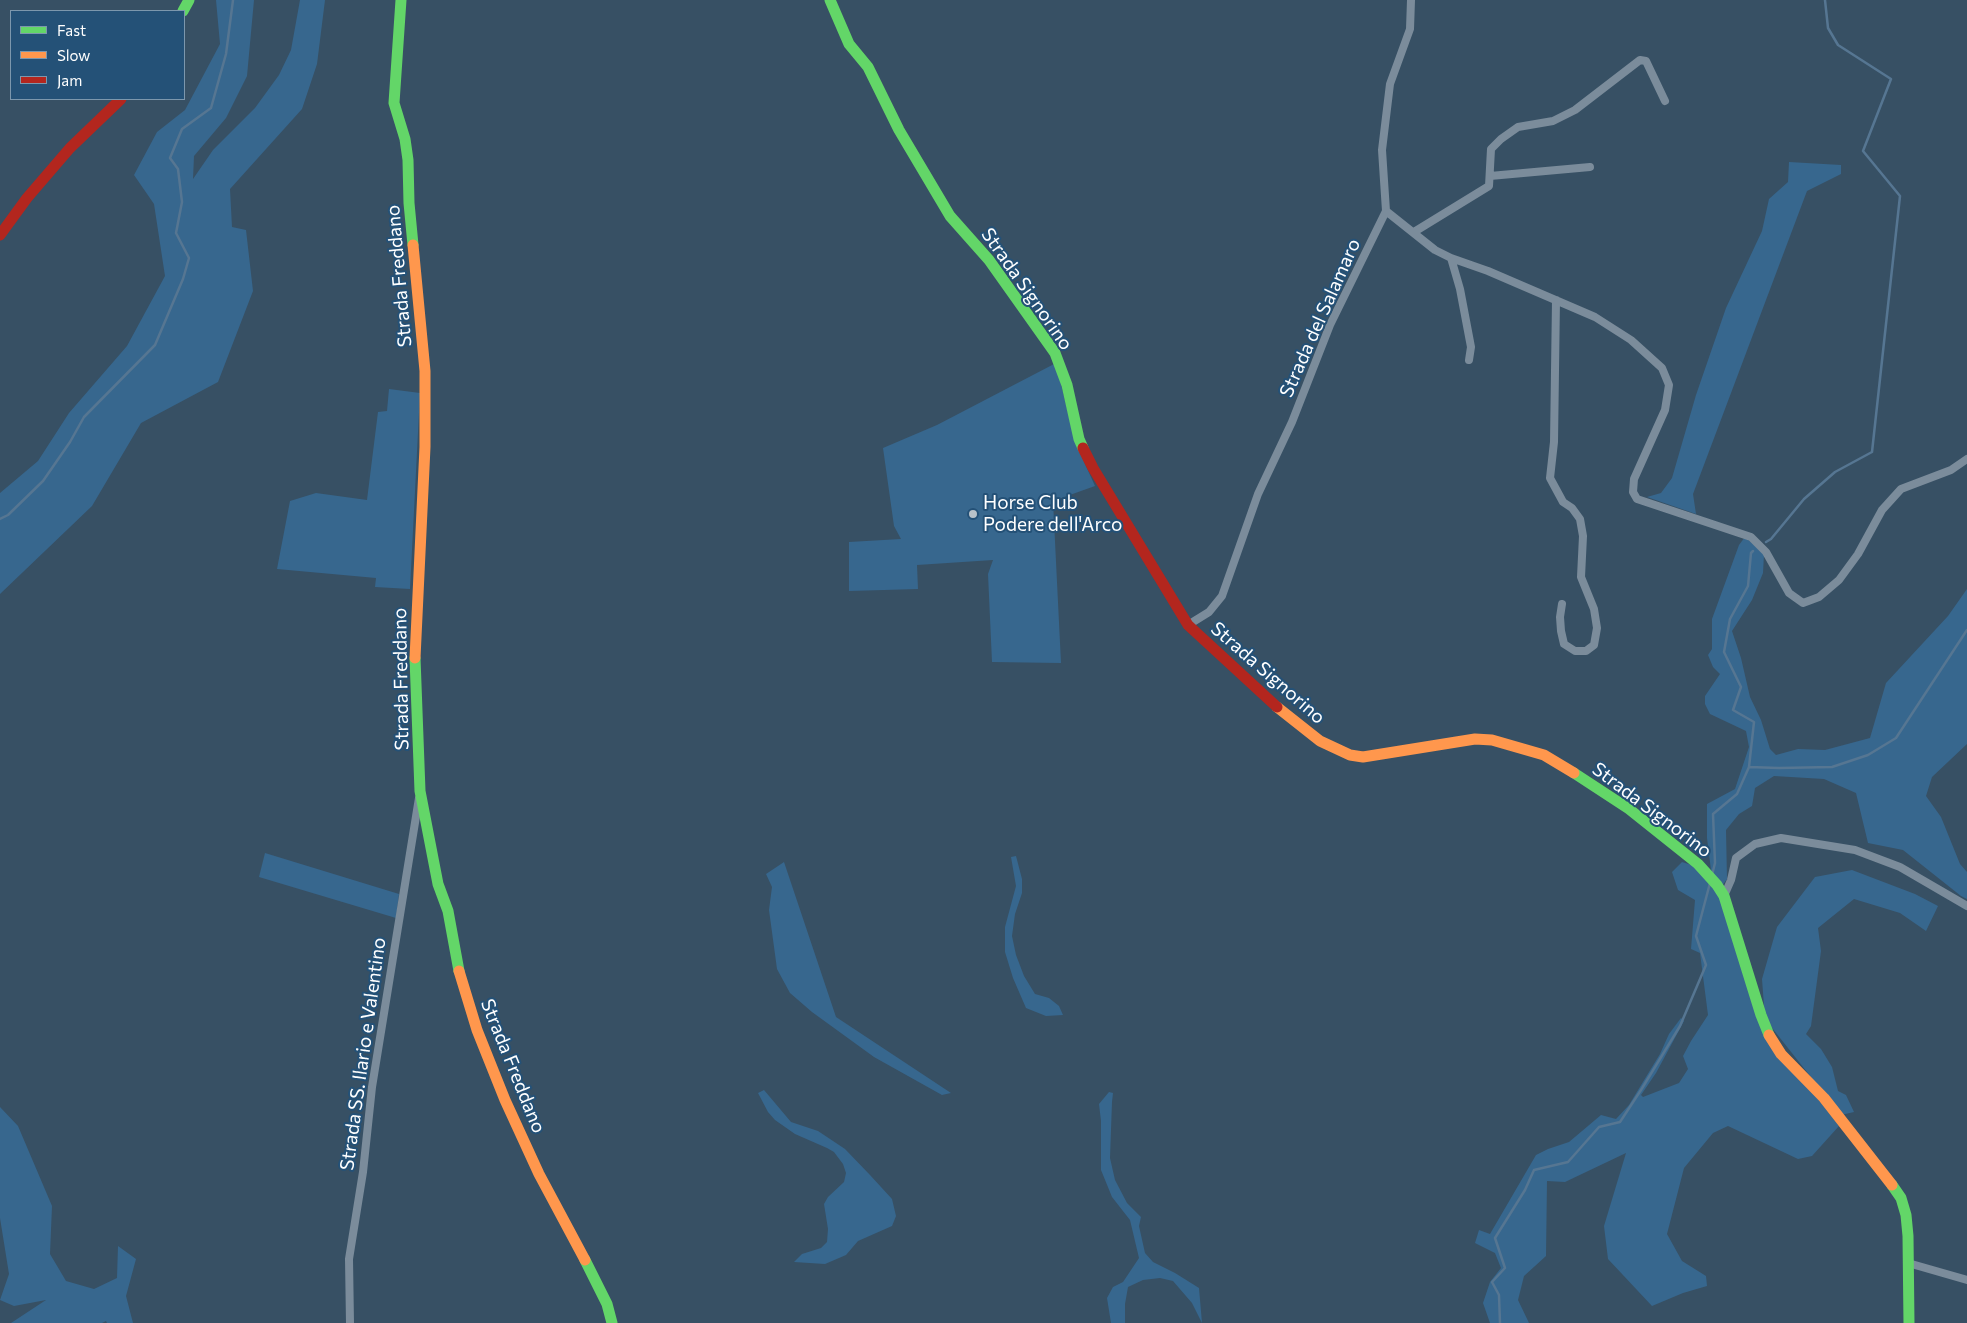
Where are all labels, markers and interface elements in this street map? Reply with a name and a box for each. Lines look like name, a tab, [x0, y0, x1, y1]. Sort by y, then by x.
legend	[10, 10, 185, 100]
text: Fast	[57, 21, 86, 39]
text: Slow	[57, 46, 90, 64]
text: Jam	[57, 71, 82, 89]
street label: Strada Freddano	[381, 204, 417, 348]
street label: Strada Signorino	[976, 224, 1078, 354]
street label: Strada del Salamaro	[1275, 235, 1365, 401]
place label: Horse Club Podere dell'Arco	[983, 492, 1122, 536]
marker: Horse Club Podere dell'Arco	[967, 508, 979, 520]
street label: Strada Freddano	[388, 607, 414, 751]
street label: Strada Signorino	[1206, 617, 1330, 729]
street label: Strada Signorino	[1588, 758, 1716, 862]
street label: Strada SS. Ilario e Valentino	[335, 936, 391, 1172]
street label: Strada Freddano	[476, 996, 550, 1136]

